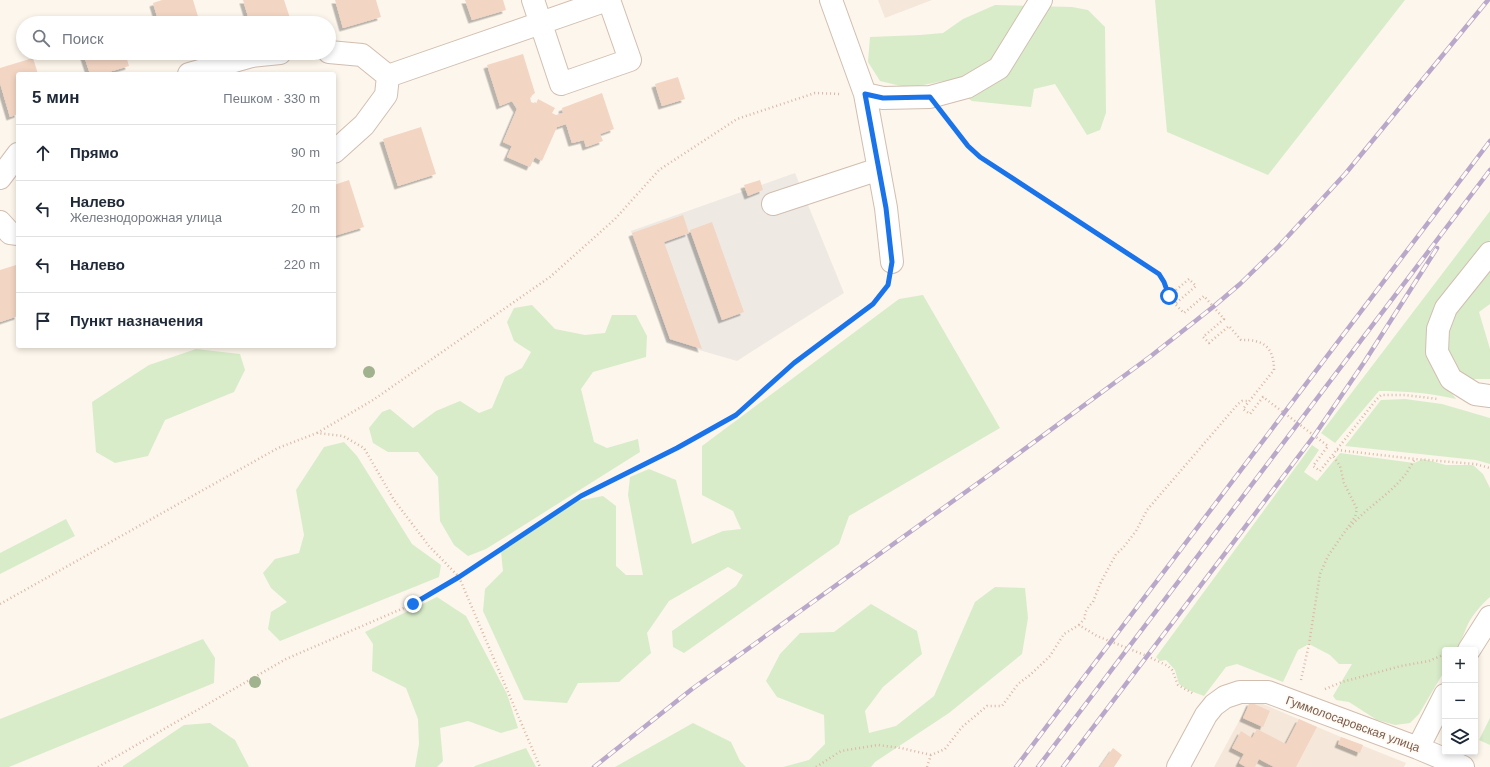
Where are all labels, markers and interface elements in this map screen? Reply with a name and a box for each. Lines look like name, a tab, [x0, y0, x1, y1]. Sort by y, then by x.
search box	[16, 16, 336, 60]
icon: search	[30, 27, 52, 49]
text: Поиск	[62, 30, 104, 47]
text: 5 мин	[32, 88, 79, 107]
text: Пешком · 330 m	[223, 91, 320, 106]
icon: ahead	[32, 142, 54, 164]
text: Прямо	[70, 144, 119, 161]
text: 90 m	[291, 145, 320, 160]
text: Налево	[70, 193, 125, 210]
icon: left	[32, 198, 54, 220]
text: 20 m	[291, 201, 320, 216]
text: Железнодорожная улица	[70, 210, 222, 225]
icon: left	[32, 254, 54, 276]
text: Налево	[70, 256, 125, 273]
text: 220 m	[284, 257, 320, 272]
route start	[1160, 287, 1178, 305]
icon: arrive	[32, 310, 54, 332]
text: Пункт назначения	[70, 312, 203, 329]
route end	[404, 595, 422, 613]
map controls	[1442, 647, 1478, 755]
button: +	[1442, 647, 1478, 683]
button: −	[1442, 683, 1478, 719]
street label: Гуммолосаровская улица	[1284, 693, 1422, 755]
button: layers	[1442, 719, 1478, 755]

